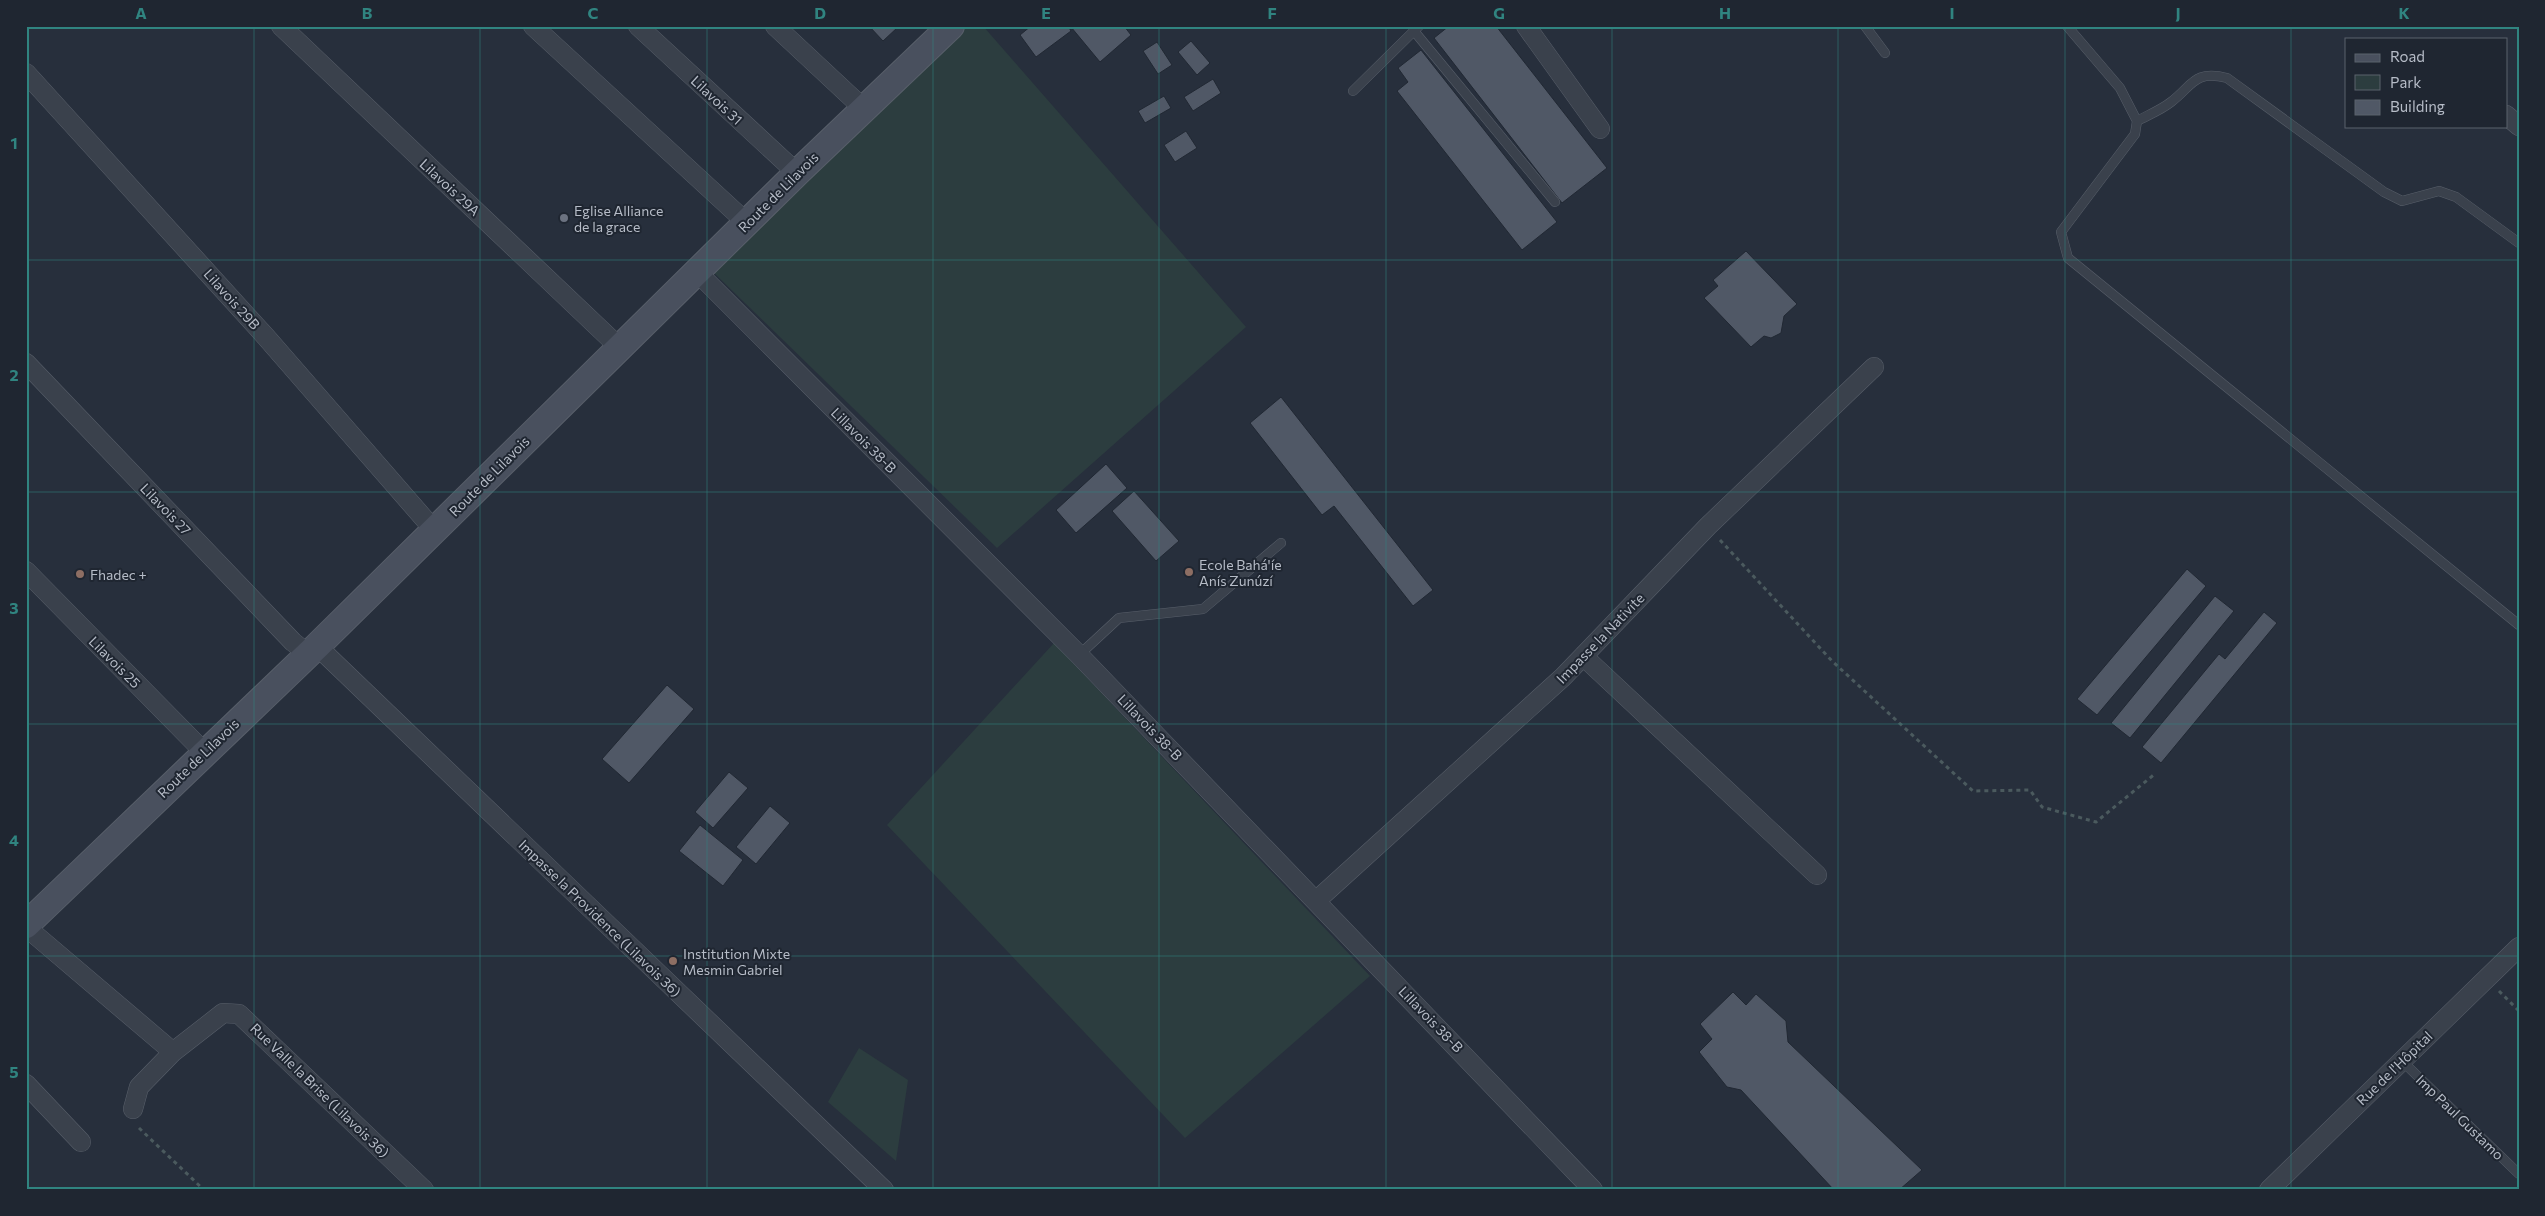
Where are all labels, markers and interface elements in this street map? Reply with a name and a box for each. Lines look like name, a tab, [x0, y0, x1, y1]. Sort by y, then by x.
text: A	[135, 3, 147, 22]
text: B	[362, 3, 373, 22]
text: C	[588, 3, 599, 22]
text: D	[814, 3, 826, 22]
text: E	[1041, 3, 1051, 22]
text: F	[1267, 3, 1277, 22]
text: G	[1493, 3, 1505, 22]
text: H	[1719, 3, 1731, 22]
text: I	[1949, 3, 1955, 22]
text: J	[2175, 3, 2181, 22]
text: K	[2398, 3, 2410, 22]
legend	[2345, 38, 2508, 128]
text: Road	[2390, 47, 2425, 65]
street label: Lilavois 31	[688, 72, 746, 128]
text: Park	[2390, 73, 2421, 91]
text: Building	[2390, 97, 2445, 115]
text: 1	[10, 133, 18, 152]
street label: Route de Lilavois	[734, 148, 822, 236]
street label: Lilavois 29A	[416, 155, 484, 219]
place label: Eglise Alliance de la grace	[574, 202, 664, 235]
marker: Eglise Alliance de la grace	[558, 212, 570, 224]
street label: Lilavois 29B	[200, 265, 264, 333]
text: 2	[9, 365, 19, 384]
street label: Lillavois 38-B	[828, 404, 900, 476]
street label: Route de Lilavois	[445, 432, 533, 520]
street label: Lilavois 27	[137, 480, 195, 538]
place label: Ecole Bahá'íe Anís Zunúzí	[1199, 556, 1282, 589]
place label: Fhadec +	[90, 566, 147, 583]
marker: Ecole Bahá'íe Anís Zunúzí	[1183, 566, 1195, 578]
marker: Fhadec +	[74, 568, 86, 580]
street label: Impasse la Nativite	[1553, 589, 1647, 687]
text: 3	[9, 598, 19, 617]
street label: Lilavois 25	[86, 633, 144, 691]
street label: Lillavois 38-B	[1114, 690, 1186, 764]
street label: Route de Lilavois	[154, 715, 242, 801]
text: 4	[9, 830, 19, 849]
street label: Impasse la Providence (Lilavois 36)	[515, 836, 685, 1000]
place label: Institution Mixte Mesmin Gabriel	[683, 945, 790, 978]
marker: Institution Mixte Mesmin Gabriel	[667, 955, 679, 967]
street label: Lillavois 38-B	[1395, 982, 1467, 1056]
street label: Rue Valle la Brise (Lilavois 36)	[247, 1019, 393, 1161]
street label: Rue de l'Hôpital	[2352, 1027, 2436, 1109]
text: 5	[9, 1062, 19, 1081]
street label: Imp Paul Gustamo	[2413, 1071, 2507, 1163]

